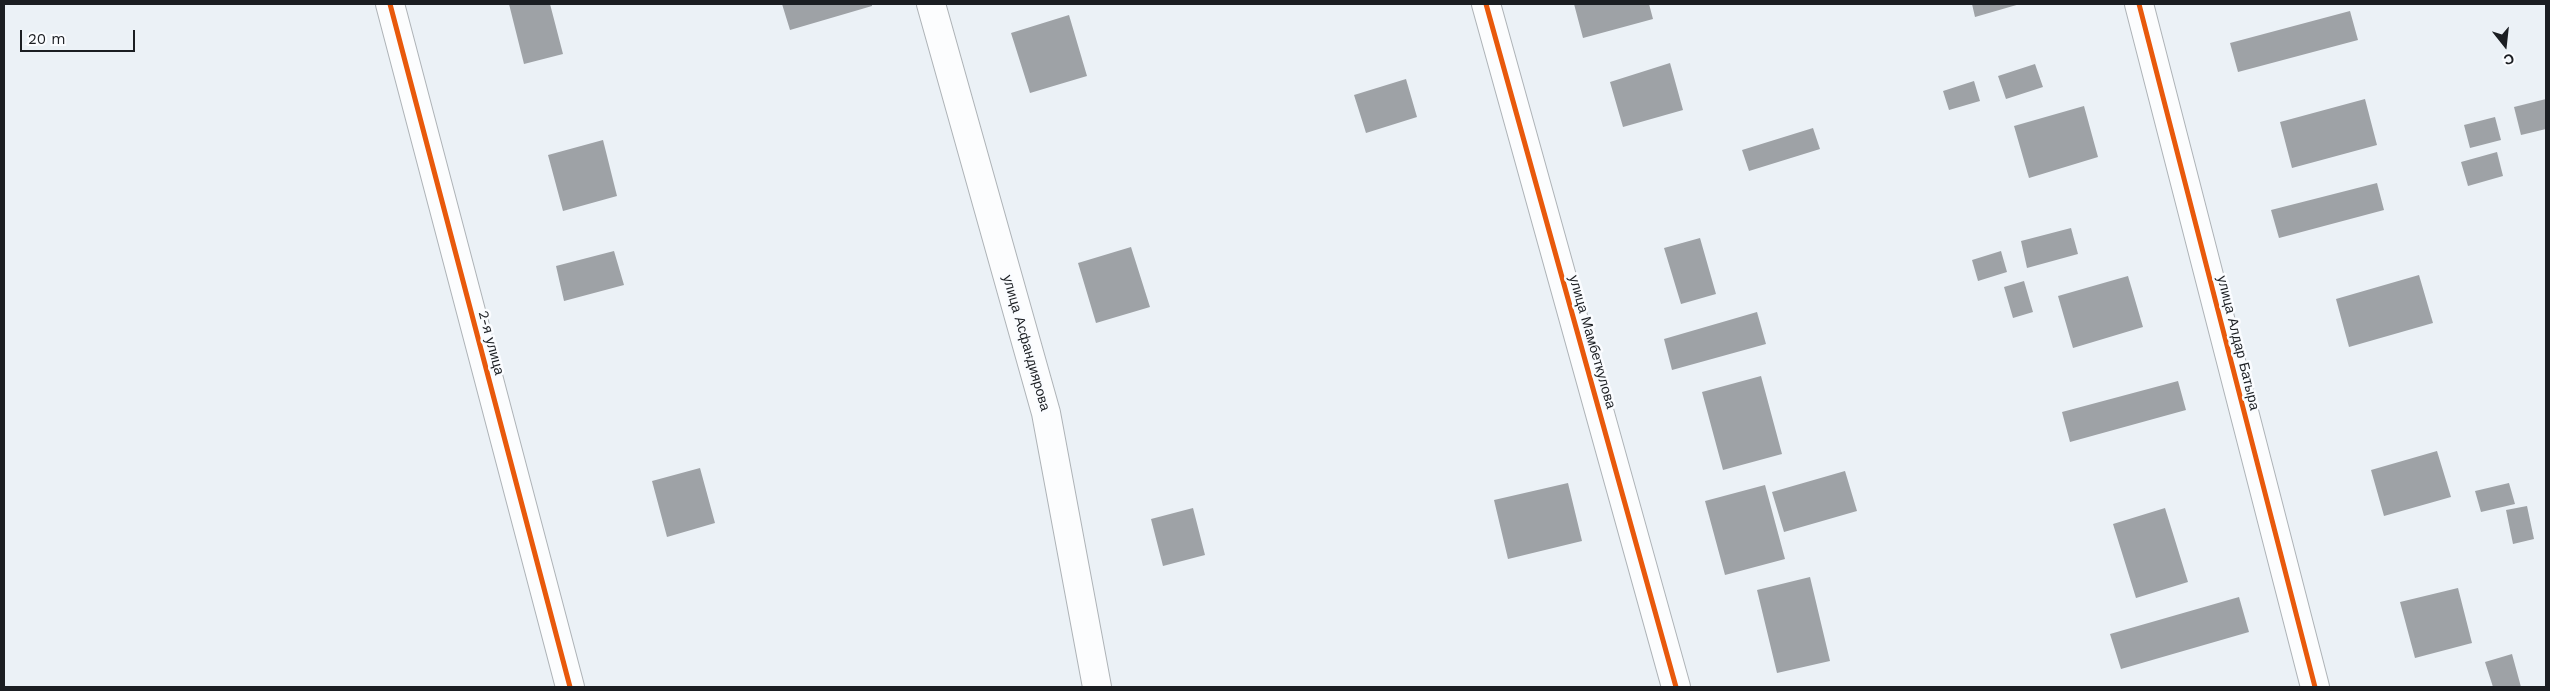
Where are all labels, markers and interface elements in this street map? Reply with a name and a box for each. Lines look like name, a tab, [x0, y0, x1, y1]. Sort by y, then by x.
scale bar	[22, 20, 138, 52]
north arrow	[2480, 20, 2530, 70]
text: 20 m	[28, 30, 66, 48]
text: С	[2502, 50, 2516, 69]
street label: улица Асфандиярова	[999, 273, 1053, 413]
street label: улица Мамбеткулова	[1565, 273, 1619, 411]
street label: улица Алдар Батыра	[2213, 274, 2263, 412]
street label: 2-я улица	[474, 309, 508, 377]

